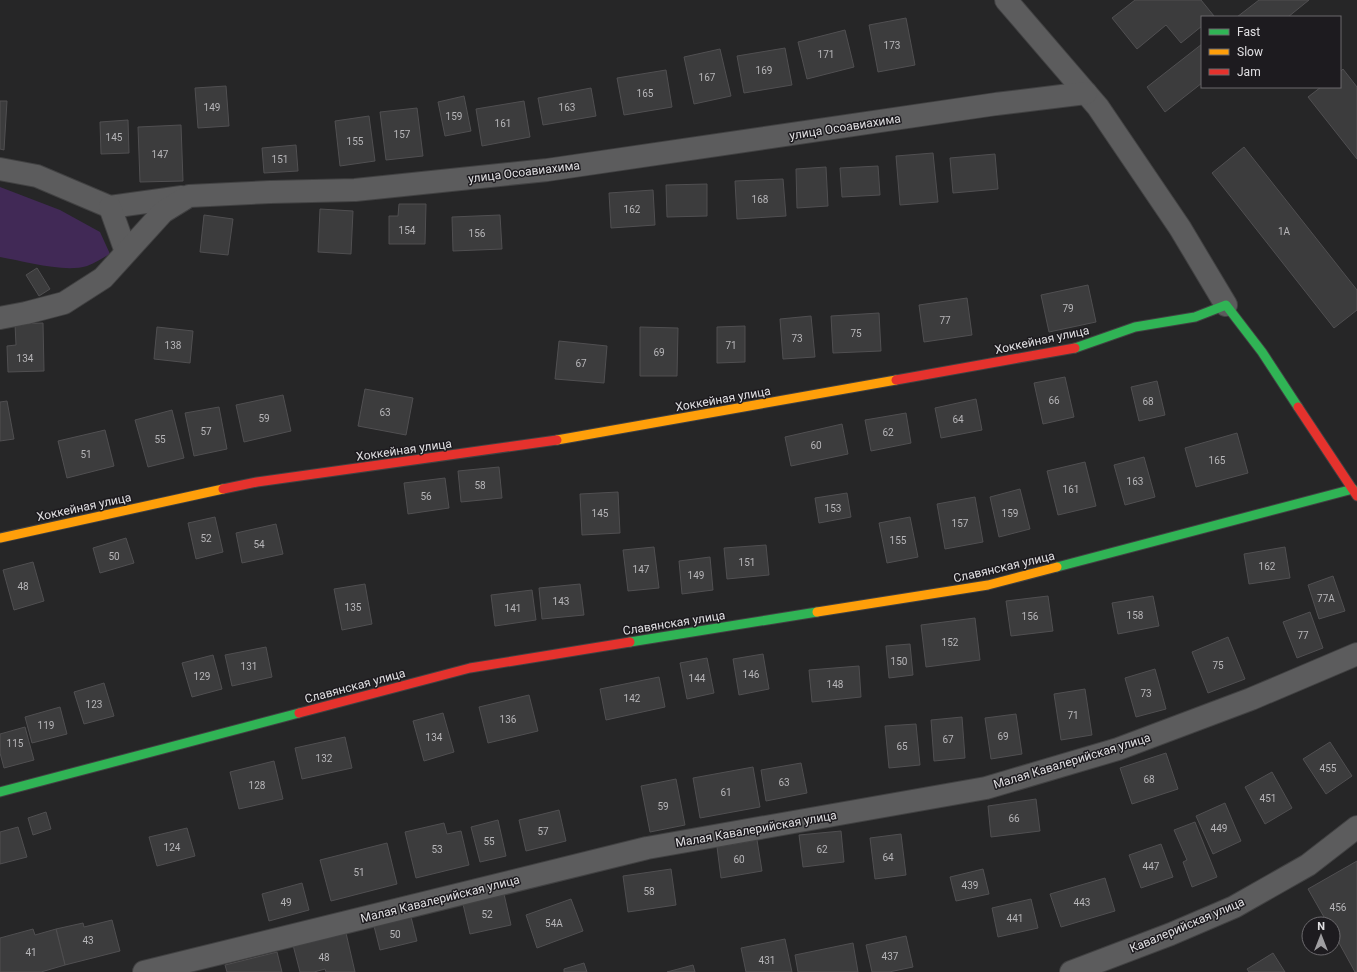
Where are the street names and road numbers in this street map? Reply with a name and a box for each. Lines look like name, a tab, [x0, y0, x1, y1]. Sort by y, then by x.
street label: улица Осоавиахима	[788, 111, 902, 143]
street label: улица Осоавиахима	[467, 158, 581, 186]
street label: Хоккейная улица	[993, 323, 1091, 357]
street label: Хоккейная улица	[674, 384, 772, 414]
street label: Хоккейная улица	[355, 436, 453, 464]
street label: Хоккейная улица	[35, 490, 133, 524]
street label: Славянская улица	[952, 549, 1056, 585]
street label: Славянская улица	[622, 608, 726, 638]
street label: Славянская улица	[303, 666, 407, 706]
street label: Малая Кавалерийская улица	[992, 730, 1152, 792]
street label: Малая Кавалерийская улица	[674, 808, 838, 850]
street label: Малая Кавалерийская улица	[359, 872, 521, 926]
street label: Кавалерийская улица	[1128, 894, 1246, 956]

